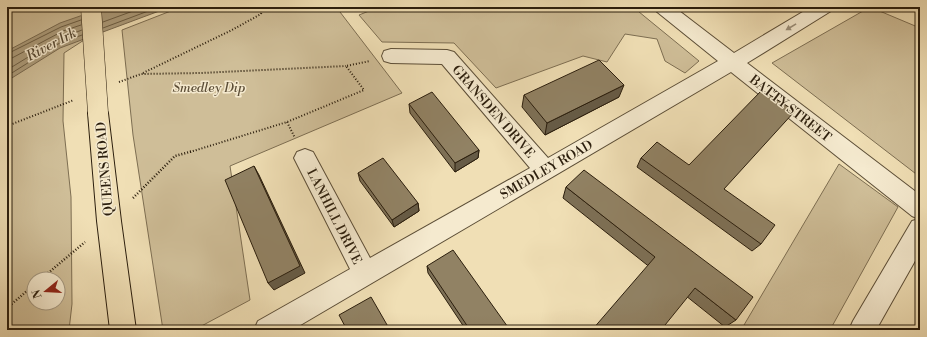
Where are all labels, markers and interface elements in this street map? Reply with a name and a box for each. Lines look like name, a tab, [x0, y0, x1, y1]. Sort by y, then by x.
one-way arrow	[786, 23, 796, 31]
water label: River Irk	[22, 24, 80, 66]
street label: GRANSDEN DRIVE	[448, 62, 538, 161]
street label: BATTY STREET	[746, 71, 834, 146]
park label: Smedley Dip	[173, 80, 245, 96]
street label: QUEENS ROAD	[93, 121, 117, 217]
street label: SMEDLEY ROAD	[497, 137, 596, 203]
street label: LANHILL DRIVE	[303, 166, 365, 267]
north arrow	[26, 271, 66, 311]
text: N	[29, 287, 45, 300]

